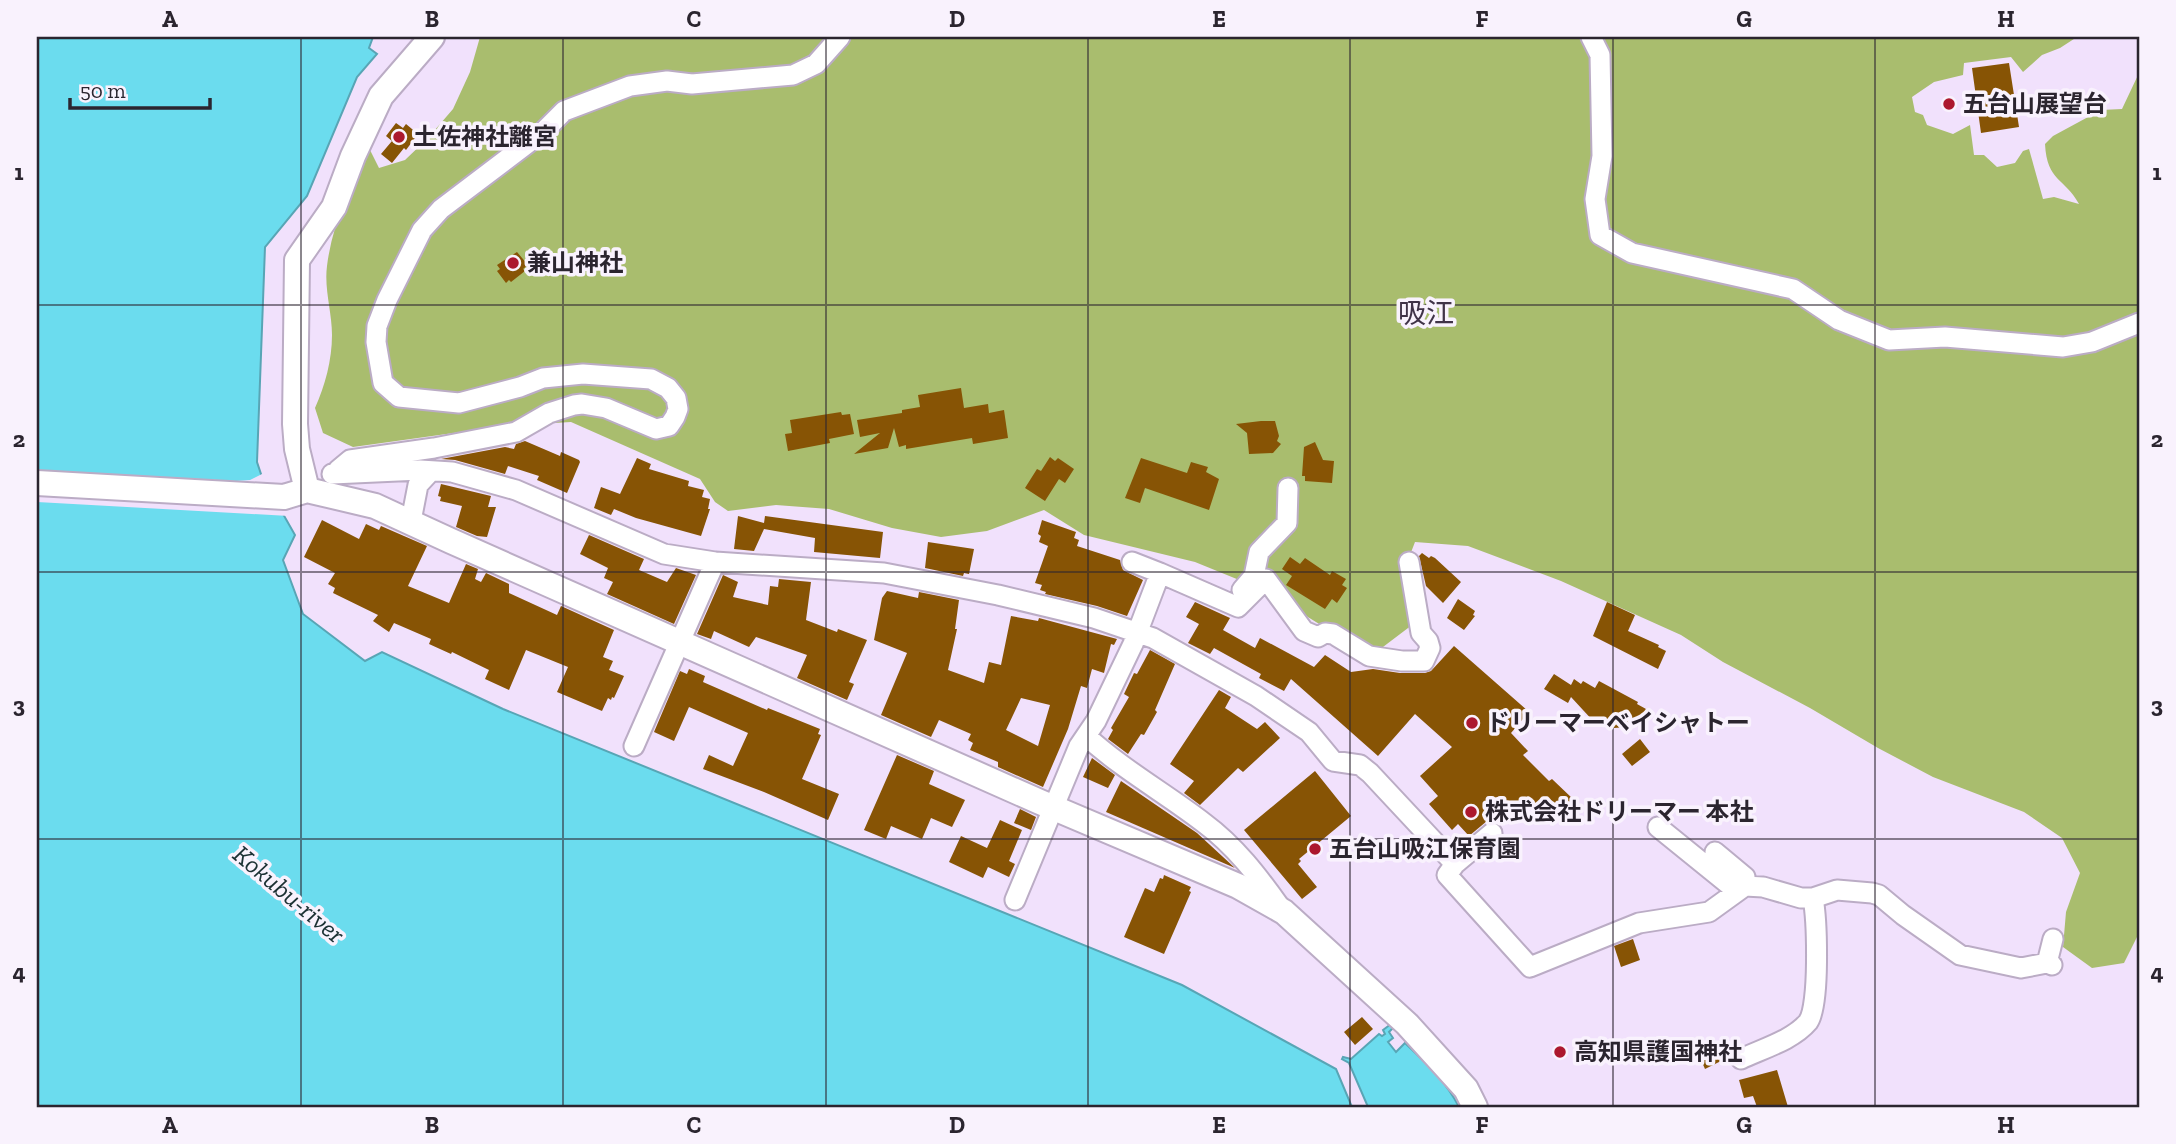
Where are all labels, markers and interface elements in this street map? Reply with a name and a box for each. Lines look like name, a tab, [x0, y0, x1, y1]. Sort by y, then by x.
text: A	[162, 5, 178, 33]
text: B	[425, 5, 439, 33]
text: C	[687, 5, 701, 33]
text: D	[949, 5, 965, 33]
text: E	[1212, 5, 1226, 33]
text: F	[1475, 5, 1489, 33]
text: G	[1736, 5, 1752, 33]
text: H	[1997, 5, 2015, 33]
scale bar	[70, 66, 210, 110]
text: 50 m	[80, 78, 126, 103]
place label: 五台山展望台	[1963, 89, 2107, 118]
marker: 五台山展望台	[1941, 96, 1957, 112]
place label: 土佐神社離宮	[413, 122, 557, 151]
marker: 土佐神社離宮	[391, 129, 407, 145]
text: 1	[14, 158, 24, 186]
text: 1	[2152, 158, 2162, 186]
place label: 兼山神社	[527, 248, 623, 277]
marker: 兼山神社	[505, 255, 521, 271]
district label: 吸江	[1398, 297, 1454, 330]
text: 2	[13, 425, 25, 453]
text: 2	[2151, 425, 2163, 453]
text: 3	[13, 691, 25, 719]
text: 3	[2151, 691, 2163, 719]
place label: ドリーマーベイシャトー	[1486, 708, 1750, 737]
marker: ドリーマーベイシャトー	[1464, 715, 1480, 731]
place label: 株式会社ドリーマー 本社	[1485, 797, 1754, 826]
marker: 株式会社ドリーマー 本社	[1463, 804, 1479, 820]
place label: 五台山吸江保育園	[1329, 834, 1521, 863]
water label: Kokubu-river	[227, 838, 351, 950]
marker: 五台山吸江保育園	[1307, 841, 1323, 857]
text: 4	[12, 958, 26, 986]
text: 4	[2150, 958, 2164, 986]
place label: 高知県護国神社	[1574, 1037, 1742, 1066]
marker: 高知県護国神社	[1552, 1044, 1568, 1060]
text: A	[162, 1111, 178, 1139]
text: B	[425, 1111, 439, 1139]
text: C	[687, 1111, 701, 1139]
text: D	[949, 1111, 965, 1139]
text: E	[1212, 1111, 1226, 1139]
text: F	[1475, 1111, 1489, 1139]
text: G	[1736, 1111, 1752, 1139]
text: H	[1997, 1111, 2015, 1139]

